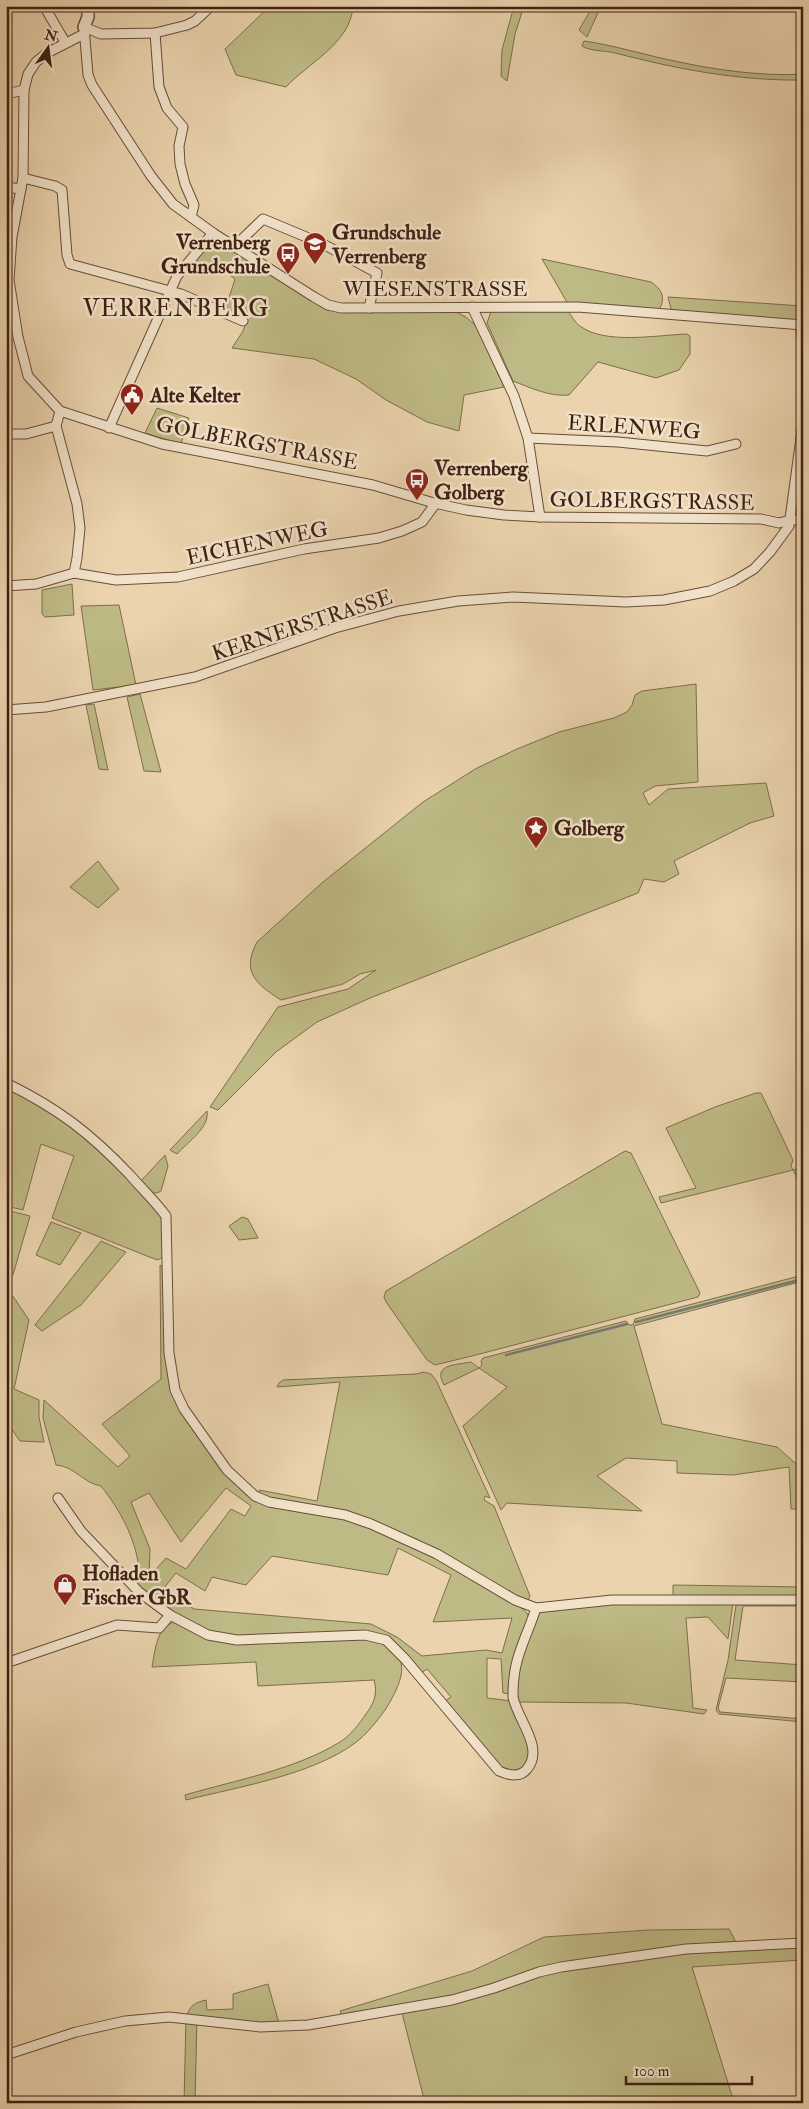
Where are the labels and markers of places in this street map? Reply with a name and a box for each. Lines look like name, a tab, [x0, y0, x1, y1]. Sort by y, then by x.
place label: Grundschule Verrenberg	[331, 219, 441, 270]
place label: Verrenberg Grundschule	[161, 229, 271, 280]
school or university icon: Grundschule Verrenberg	[302, 231, 328, 265]
bus stop icon: Verrenberg Grundschule	[275, 241, 301, 275]
public building icon: Alte Kelter	[119, 382, 145, 416]
place label: Alte Kelter	[149, 382, 242, 409]
place label: Verrenberg Golberg	[433, 455, 529, 506]
bus stop icon: Verrenberg Golberg	[404, 467, 430, 501]
place icon: Golberg	[523, 815, 549, 849]
place label: Golberg	[554, 815, 625, 842]
place label: Hofladen Fischer GbR	[82, 1560, 192, 1611]
shop icon: Hofladen Fischer GbR	[52, 1572, 78, 1606]

